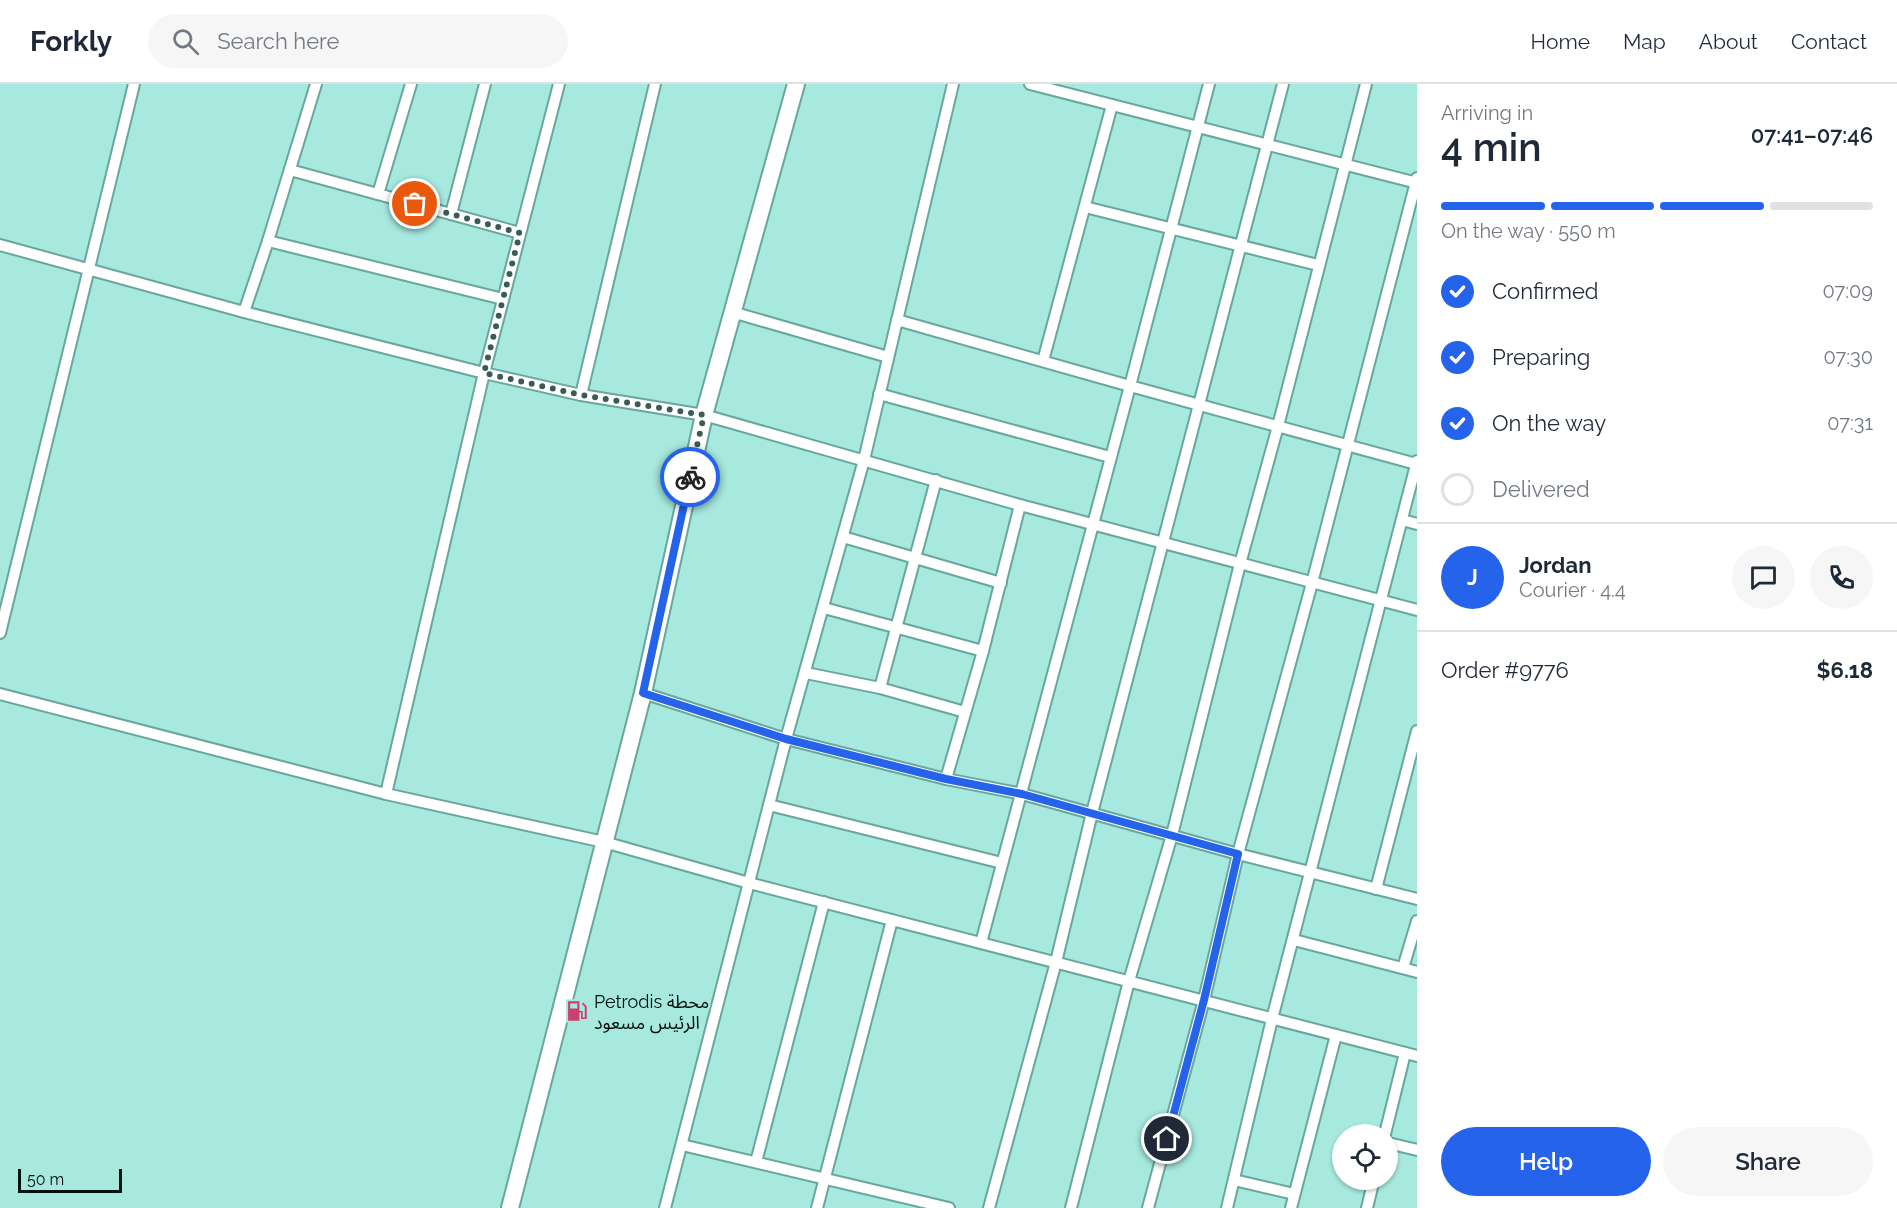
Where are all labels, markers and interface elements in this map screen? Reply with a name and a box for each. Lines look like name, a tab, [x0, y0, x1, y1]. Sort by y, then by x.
search box	[148, 14, 568, 68]
text: Forkly	[30, 25, 112, 58]
icon: search	[169, 25, 202, 58]
text: Search here	[217, 28, 339, 54]
text: Home	[1531, 29, 1590, 54]
text: Map	[1623, 29, 1666, 54]
text: About	[1699, 29, 1758, 54]
text: Contact	[1791, 29, 1867, 54]
text: Arriving in	[1441, 101, 1533, 125]
text: 07:41–07:46	[1751, 122, 1873, 148]
text: 4 min	[1441, 124, 1542, 170]
pin	[389, 178, 440, 229]
icon: bag	[398, 187, 431, 220]
text: On the way · 550 m	[1441, 219, 1616, 243]
icon: check	[1441, 275, 1474, 308]
text: Confirmed	[1492, 278, 1599, 304]
text: 07:09	[1822, 279, 1873, 303]
icon: check	[1441, 341, 1474, 374]
text: Preparing	[1492, 344, 1590, 370]
text: 07:30	[1824, 345, 1873, 369]
icon: check	[1441, 407, 1474, 440]
text: On the way	[1492, 410, 1606, 436]
text: 07:31	[1827, 411, 1873, 435]
courier	[660, 447, 720, 507]
icon: bike	[674, 461, 707, 494]
text: Delivered	[1492, 476, 1590, 502]
button: chat	[1732, 546, 1795, 609]
button: phone	[1810, 546, 1873, 609]
text: Jordan	[1519, 552, 1591, 578]
text: J	[1467, 564, 1478, 590]
text: Courier · 4.4	[1519, 578, 1626, 602]
text: Order #9776	[1441, 657, 1569, 683]
text: $6.18	[1817, 657, 1873, 683]
place label: Petrodis محطة الرئيس مسعود	[594, 991, 709, 1034]
fuel station icon: Petrodis محطة الرئيس مسعود	[565, 999, 589, 1023]
pin	[1141, 1113, 1192, 1164]
icon: home	[1150, 1122, 1183, 1155]
map controls	[1332, 1124, 1398, 1190]
button: locate	[1332, 1124, 1398, 1190]
button: Help	[1441, 1127, 1651, 1196]
button: Share	[1663, 1127, 1873, 1196]
scale bar	[18, 1166, 122, 1194]
text: 50 m	[27, 1170, 64, 1189]

